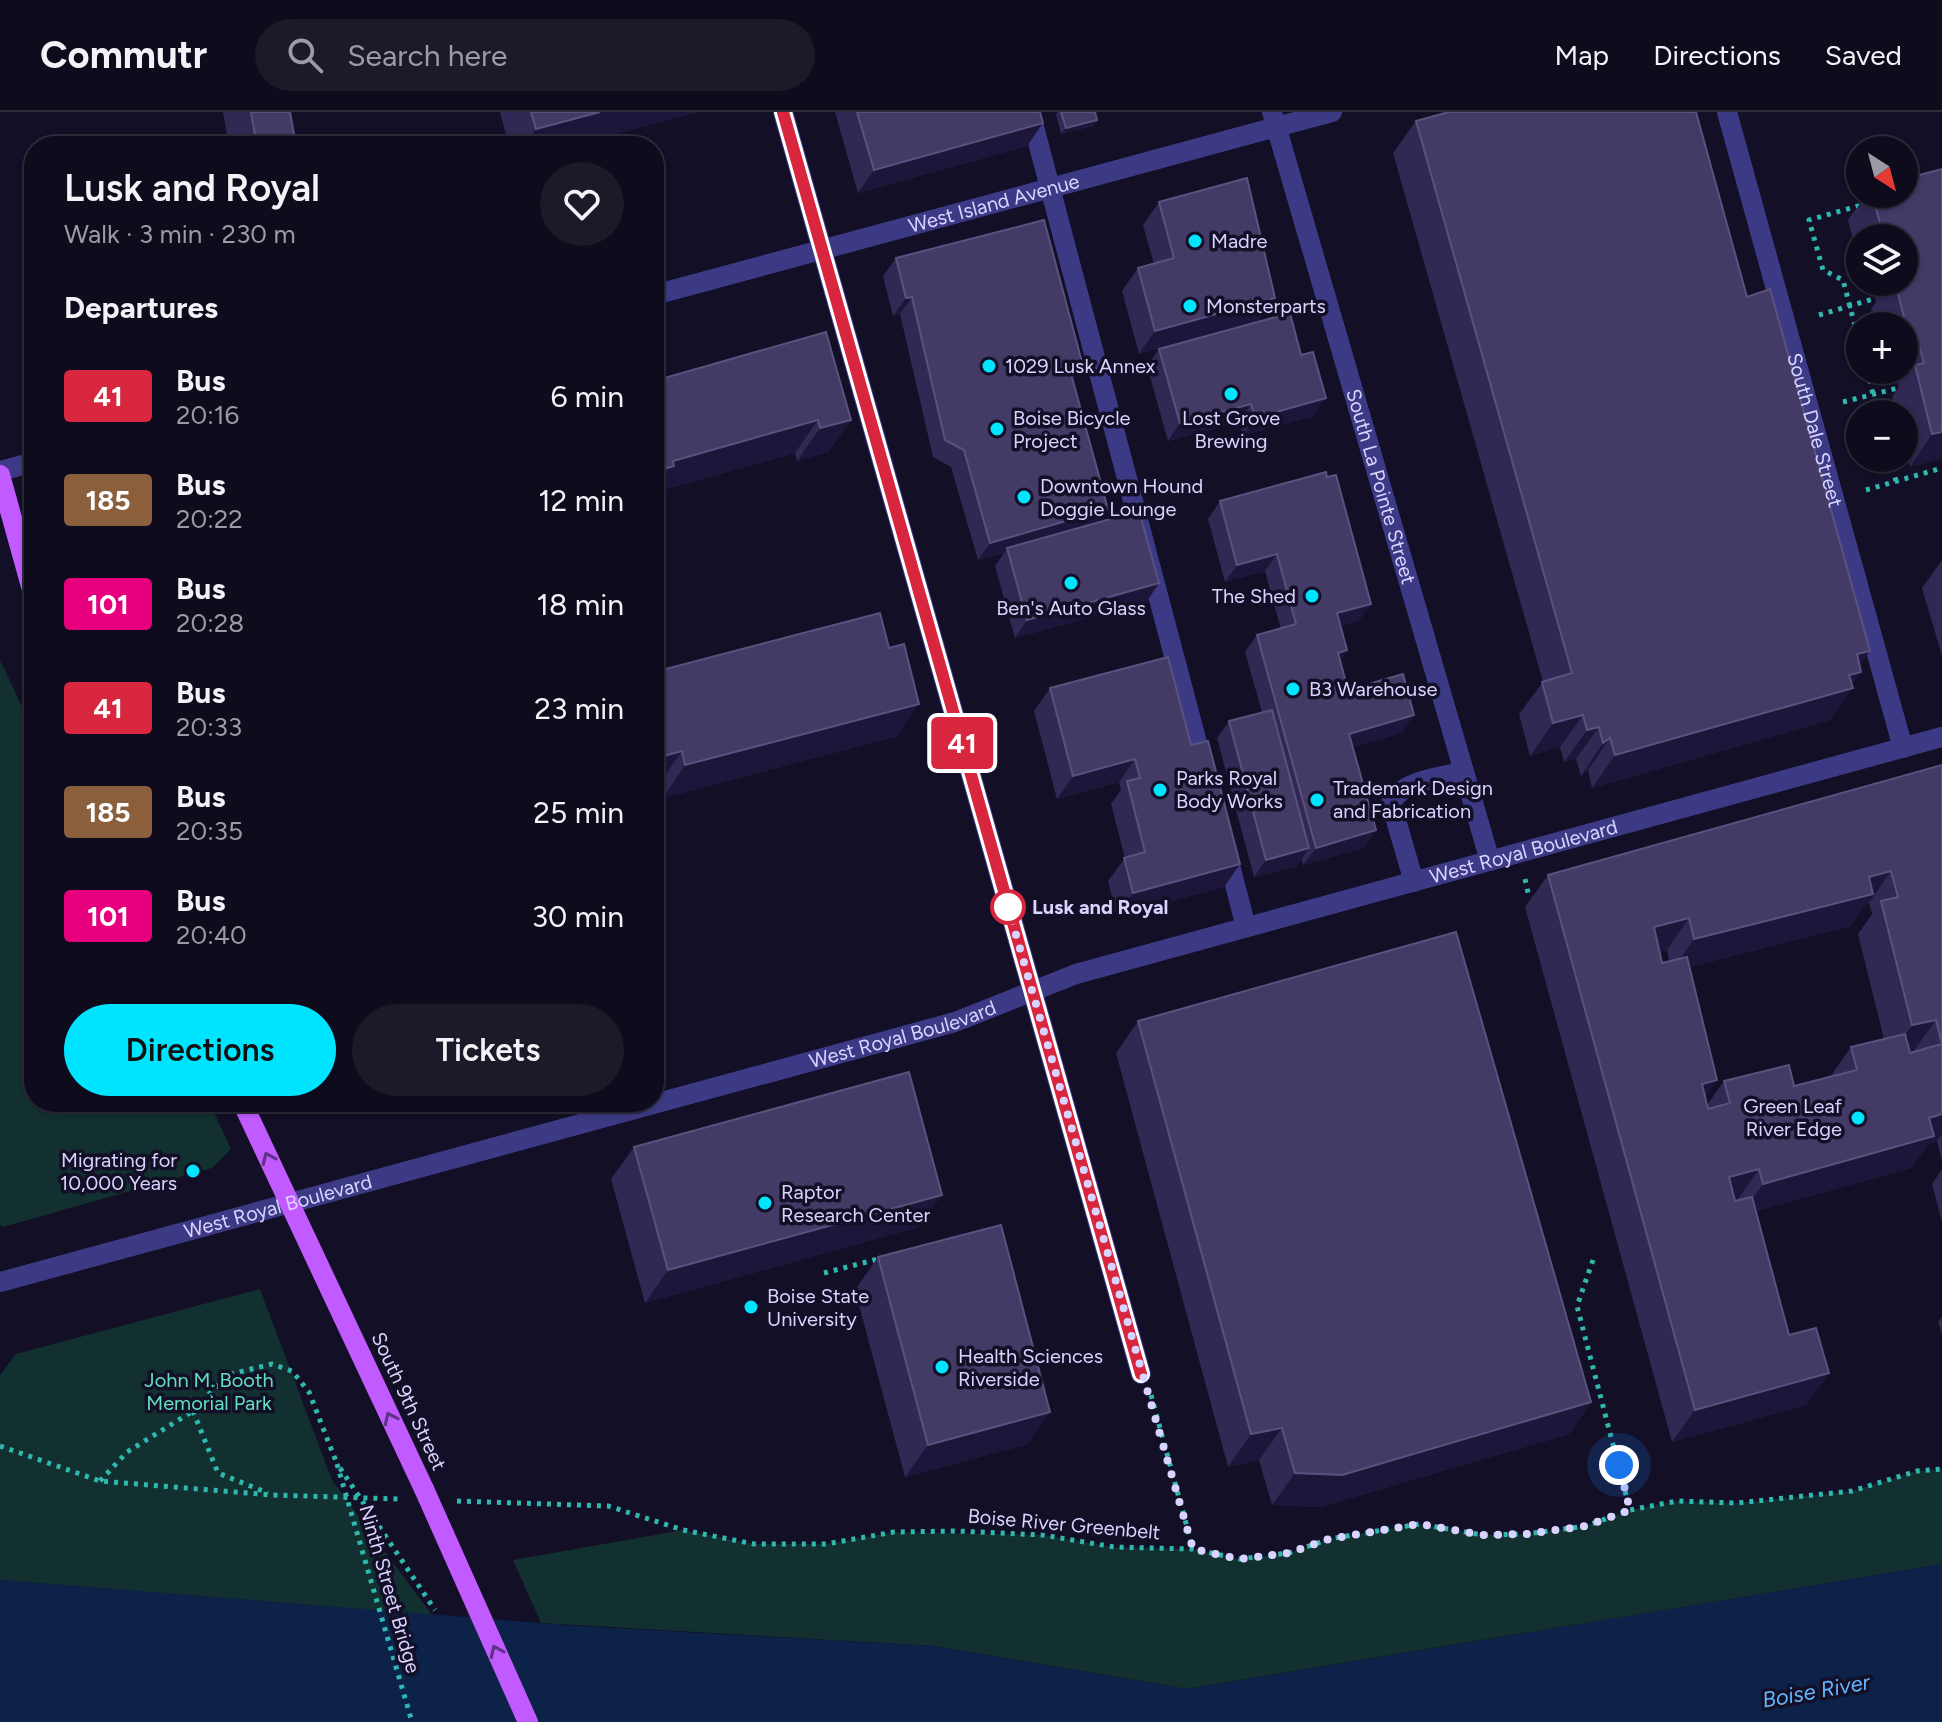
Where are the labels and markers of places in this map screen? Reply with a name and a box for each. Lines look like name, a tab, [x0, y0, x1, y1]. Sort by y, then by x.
place label: Madre	[1211, 229, 1268, 253]
marker: Madre	[1186, 232, 1204, 250]
place label: Monsterparts	[1206, 294, 1326, 318]
marker: Monsterparts	[1181, 297, 1199, 315]
place label: 1029 Lusk Annex	[1005, 354, 1156, 378]
marker: 1029 Lusk Annex	[980, 357, 998, 375]
marker: Lost Grove Brewing	[1222, 385, 1240, 403]
place label: Boise Bicycle Project	[1013, 406, 1131, 453]
place label: Lost Grove Brewing	[1182, 406, 1280, 453]
marker: Boise Bicycle Project	[988, 420, 1006, 438]
place label: Downtown Hound Doggie Lounge	[1040, 474, 1203, 521]
marker: Downtown Hound Doggie Lounge	[1015, 488, 1033, 506]
marker: Ben's Auto Glass	[1062, 574, 1080, 592]
place label: The Shed	[1212, 584, 1296, 608]
marker: The Shed	[1303, 587, 1321, 605]
place label: Ben's Auto Glass	[996, 596, 1146, 620]
place label: B3 Warehouse	[1309, 677, 1438, 701]
marker: B3 Warehouse	[1284, 680, 1302, 698]
place label: Parks Royal Body Works	[1176, 766, 1283, 813]
place label: Trademark Design and Fabrication	[1333, 776, 1493, 823]
marker: Parks Royal Body Works	[1151, 781, 1169, 799]
marker: Trademark Design and Fabrication	[1308, 791, 1326, 809]
marker: Lusk and Royal	[991, 890, 1025, 924]
place label: Lusk and Royal	[1032, 895, 1168, 919]
place label: Green Leaf River Edge	[1743, 1094, 1843, 1141]
marker: Green Leaf River Edge	[1849, 1109, 1867, 1127]
place label: Migrating for 10,000 Years	[60, 1148, 177, 1195]
marker: Migrating for 10,000 Years	[184, 1162, 202, 1180]
place label: Raptor Research Center	[781, 1180, 930, 1227]
marker: Raptor Research Center	[756, 1194, 774, 1212]
place label: Boise State University	[767, 1284, 869, 1331]
marker: Boise State University	[742, 1298, 760, 1316]
place label: Health Sciences Riverside	[958, 1344, 1103, 1391]
marker: Health Sciences Riverside	[933, 1358, 951, 1376]

